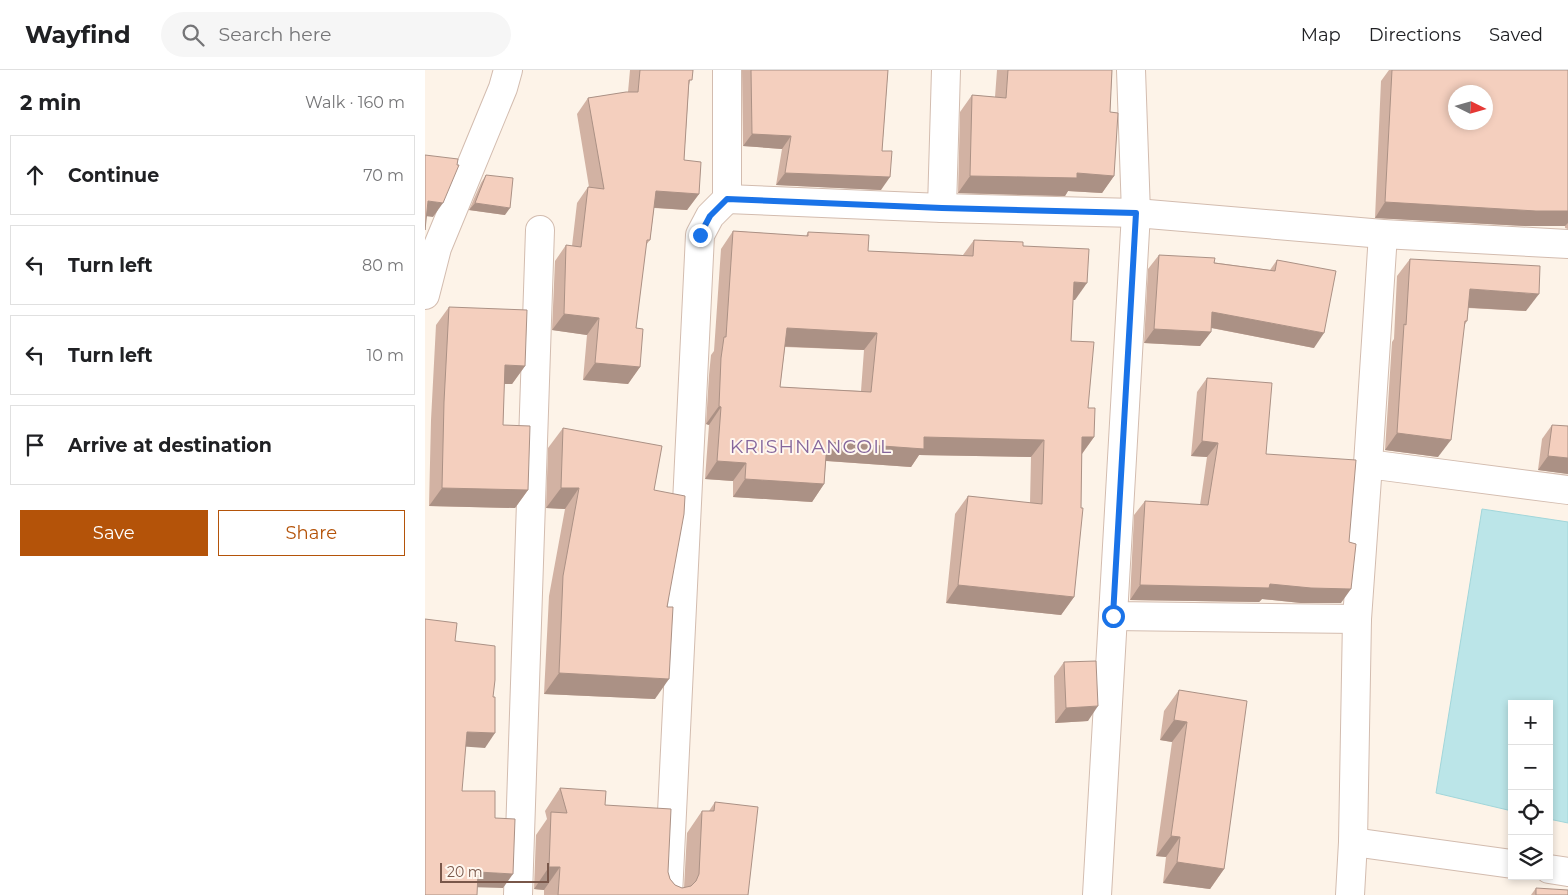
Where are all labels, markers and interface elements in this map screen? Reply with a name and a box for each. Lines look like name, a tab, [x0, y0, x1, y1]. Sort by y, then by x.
search box	[161, 12, 511, 57]
text: Wayfind	[25, 20, 131, 49]
icon: search	[179, 21, 207, 49]
text: Search here	[219, 23, 332, 46]
text: Map	[1301, 24, 1341, 46]
text: Directions	[1369, 24, 1461, 46]
text: Saved	[1489, 24, 1543, 46]
north arrow	[1448, 85, 1493, 130]
text: 2 min	[20, 90, 81, 115]
text: Walk · 160 m	[305, 93, 405, 112]
icon: ahead	[21, 161, 49, 189]
text: Continue	[68, 164, 159, 187]
text: 70 m	[363, 166, 404, 185]
route end	[689, 224, 712, 247]
icon: left	[21, 251, 49, 279]
text: Turn left	[68, 254, 153, 277]
text: 80 m	[362, 256, 404, 275]
icon: left	[21, 341, 49, 369]
text: Turn left	[68, 344, 153, 367]
text: 10 m	[366, 346, 404, 365]
icon: arrive	[21, 431, 49, 459]
text: Arrive at destination	[68, 434, 272, 457]
district label: KRISHNANCOIL	[730, 435, 892, 458]
button: Save	[20, 510, 208, 556]
button: Share	[218, 510, 405, 556]
route start	[1102, 605, 1125, 628]
map controls	[1508, 700, 1553, 880]
button: +	[1508, 700, 1553, 745]
button: −	[1508, 745, 1553, 790]
button: locate	[1508, 790, 1553, 835]
button: layers	[1508, 835, 1553, 880]
scale bar	[440, 860, 549, 883]
text: 20 m	[447, 863, 483, 881]

